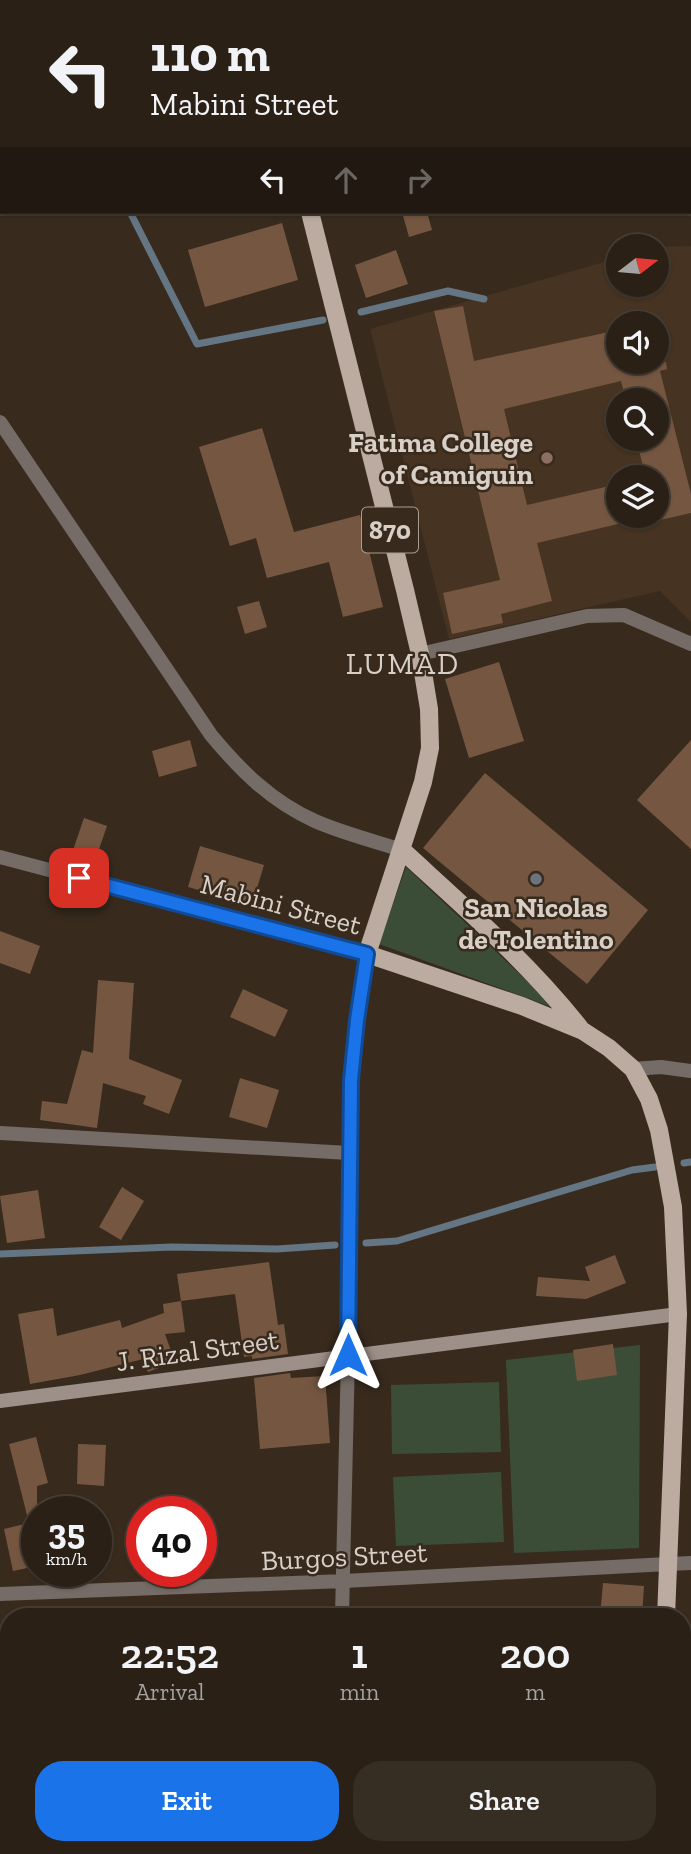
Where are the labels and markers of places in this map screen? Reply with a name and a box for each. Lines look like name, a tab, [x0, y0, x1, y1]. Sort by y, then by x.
place label: Fatima College of Camiguin	[348, 426, 533, 491]
marker: Fatima College of Camiguin	[539, 450, 555, 466]
pin	[49, 848, 109, 908]
marker: San Nicolas de Tolentino	[528, 871, 544, 887]
place label: San Nicolas de Tolentino	[458, 891, 614, 956]

